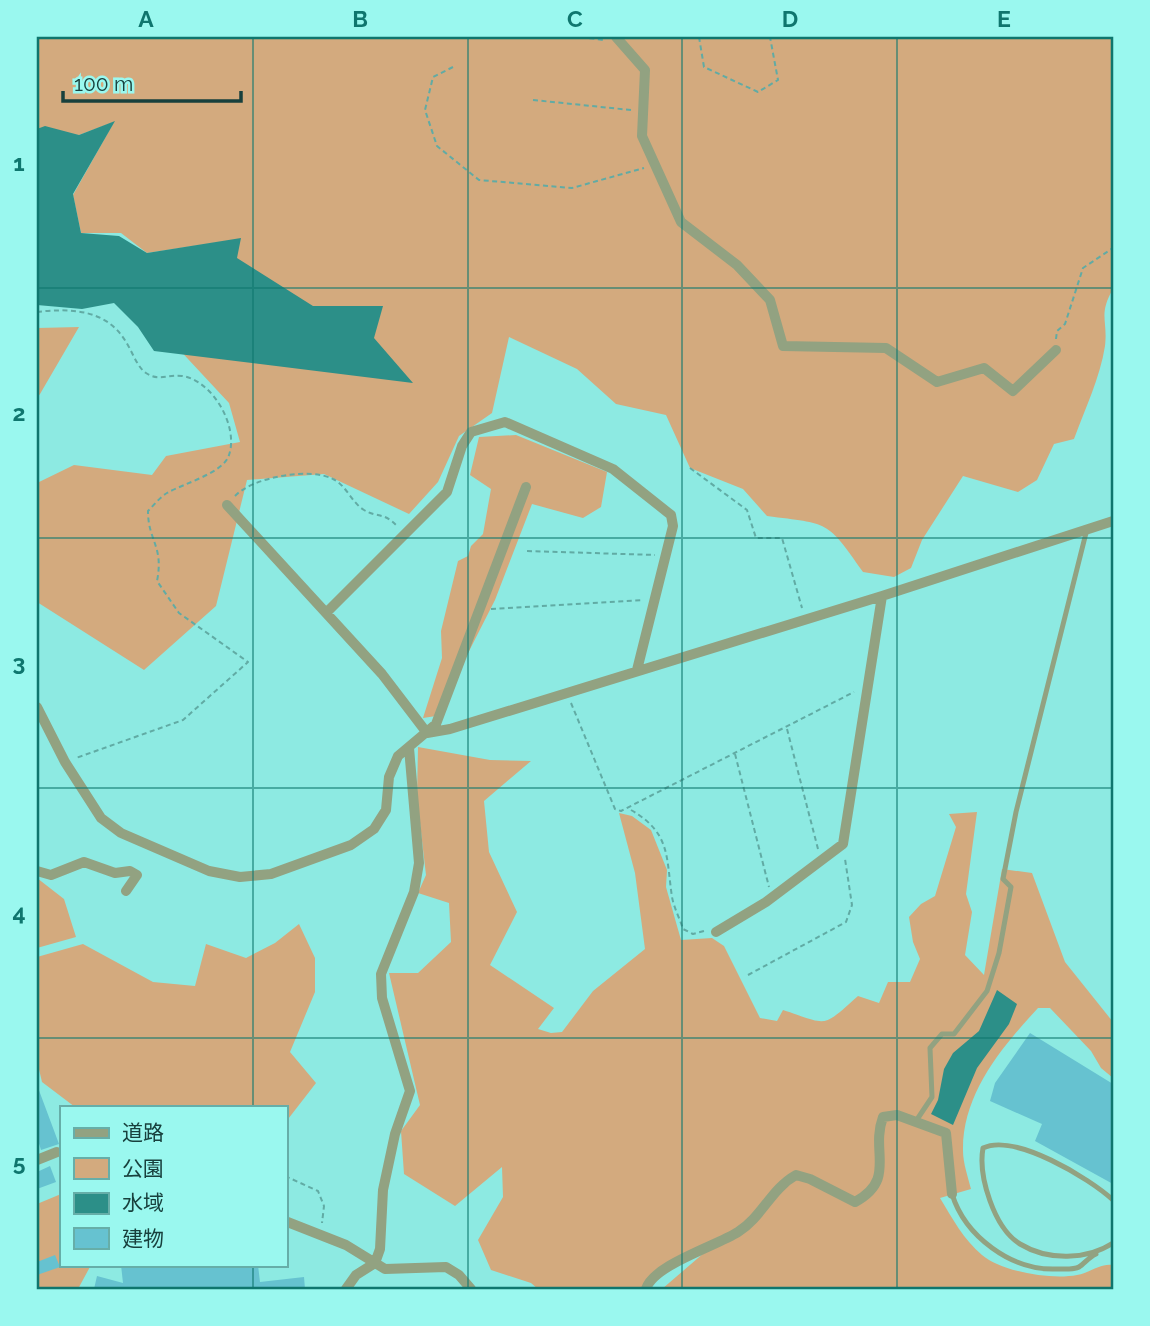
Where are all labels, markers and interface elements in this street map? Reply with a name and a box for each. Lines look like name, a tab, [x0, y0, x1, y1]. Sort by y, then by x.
text: A	[138, 5, 154, 32]
text: B	[352, 5, 368, 32]
text: C	[567, 5, 583, 32]
text: D	[782, 5, 798, 32]
text: E	[997, 5, 1011, 32]
scale bar	[63, 60, 242, 104]
text: 100 m	[74, 71, 133, 96]
text: 1	[13, 149, 25, 176]
text: 2	[13, 399, 25, 426]
text: 3	[13, 649, 25, 676]
text: 4	[12, 899, 26, 926]
legend	[60, 1106, 287, 1266]
text: 道路	[122, 1120, 164, 1145]
text: 5	[13, 1149, 26, 1176]
text: 公園	[122, 1156, 164, 1181]
text: 水域	[122, 1190, 164, 1215]
text: 建物	[122, 1226, 164, 1251]

